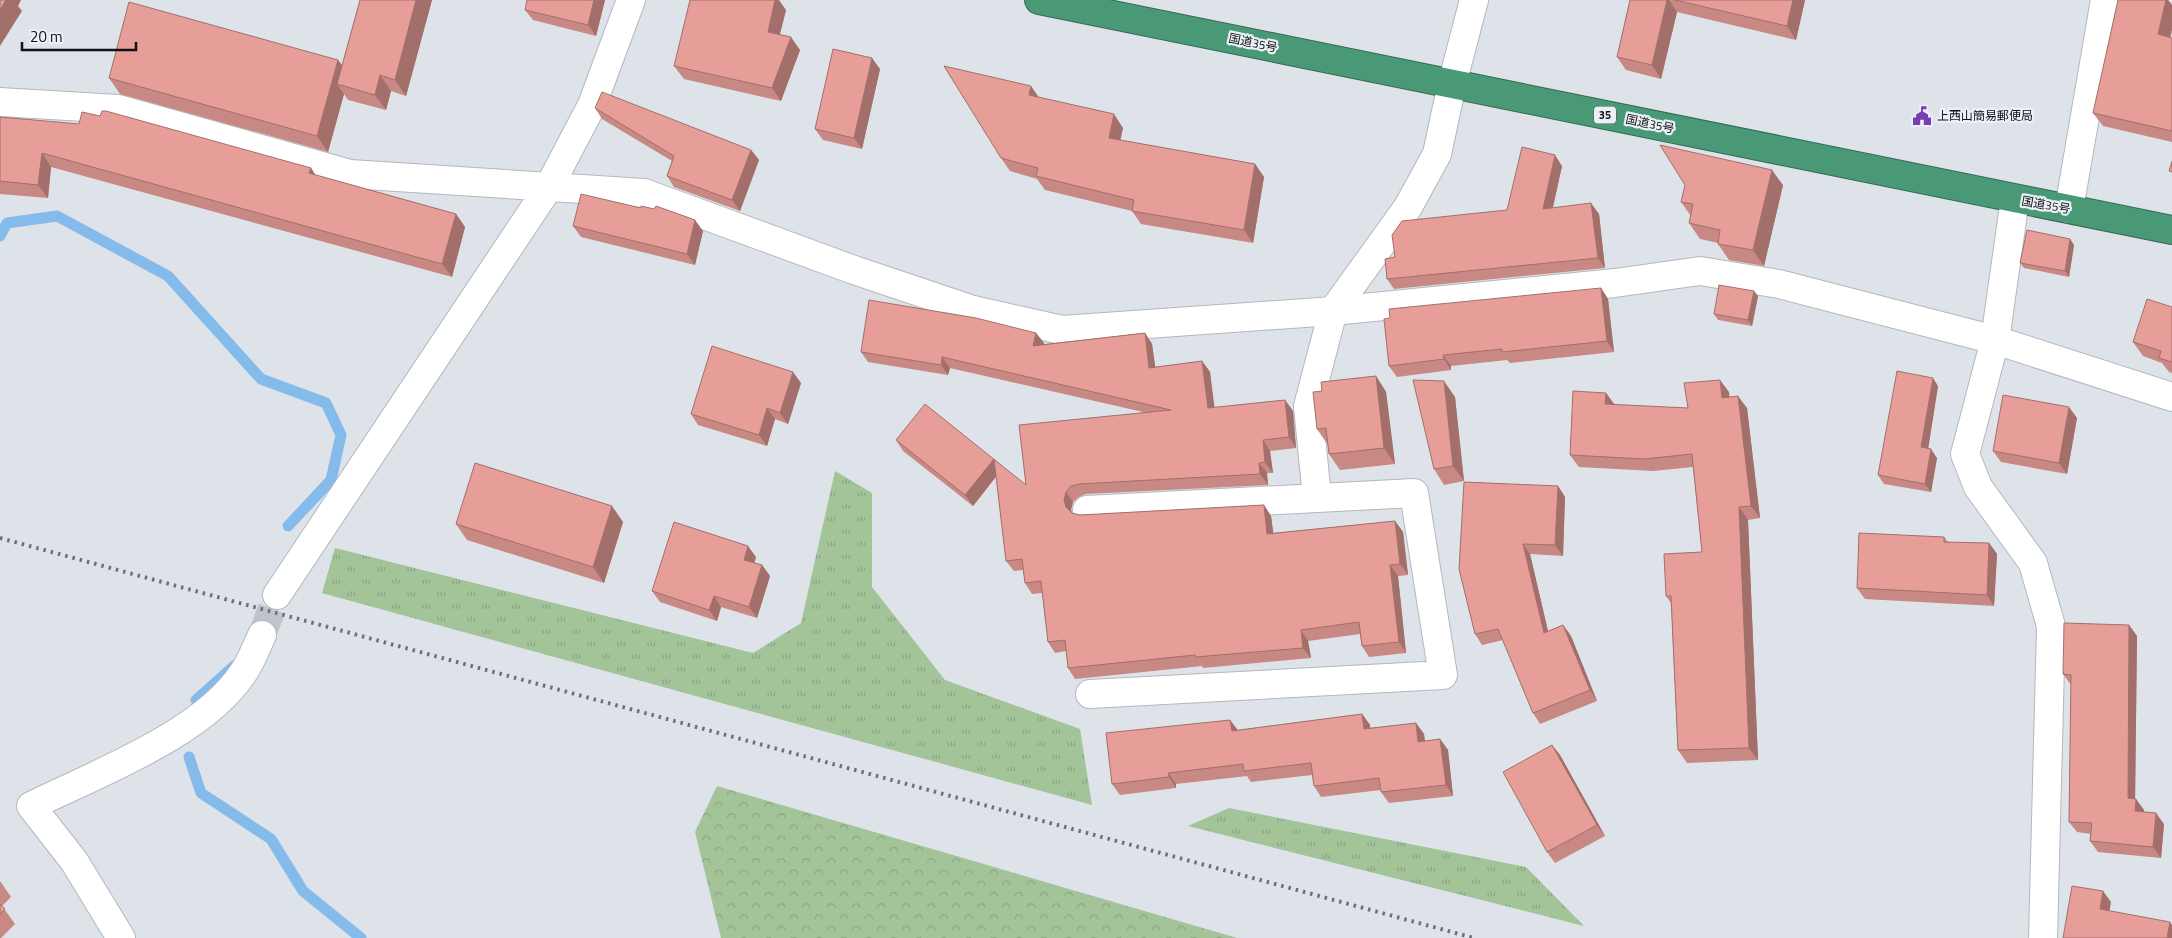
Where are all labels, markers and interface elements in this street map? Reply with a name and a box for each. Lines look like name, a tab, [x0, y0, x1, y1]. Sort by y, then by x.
scale bar	[22, 20, 136, 52]
text: 20 m	[30, 25, 63, 48]
street label: 国道35号	[1227, 28, 1279, 57]
public building icon: 上西山簡易郵便局	[1911, 105, 1933, 127]
road number: 35	[1594, 106, 1616, 124]
place label: 上西山簡易郵便局	[1937, 106, 2033, 125]
street label: 国道35号	[1624, 109, 1676, 138]
street label: 国道35号	[2020, 191, 2072, 218]

